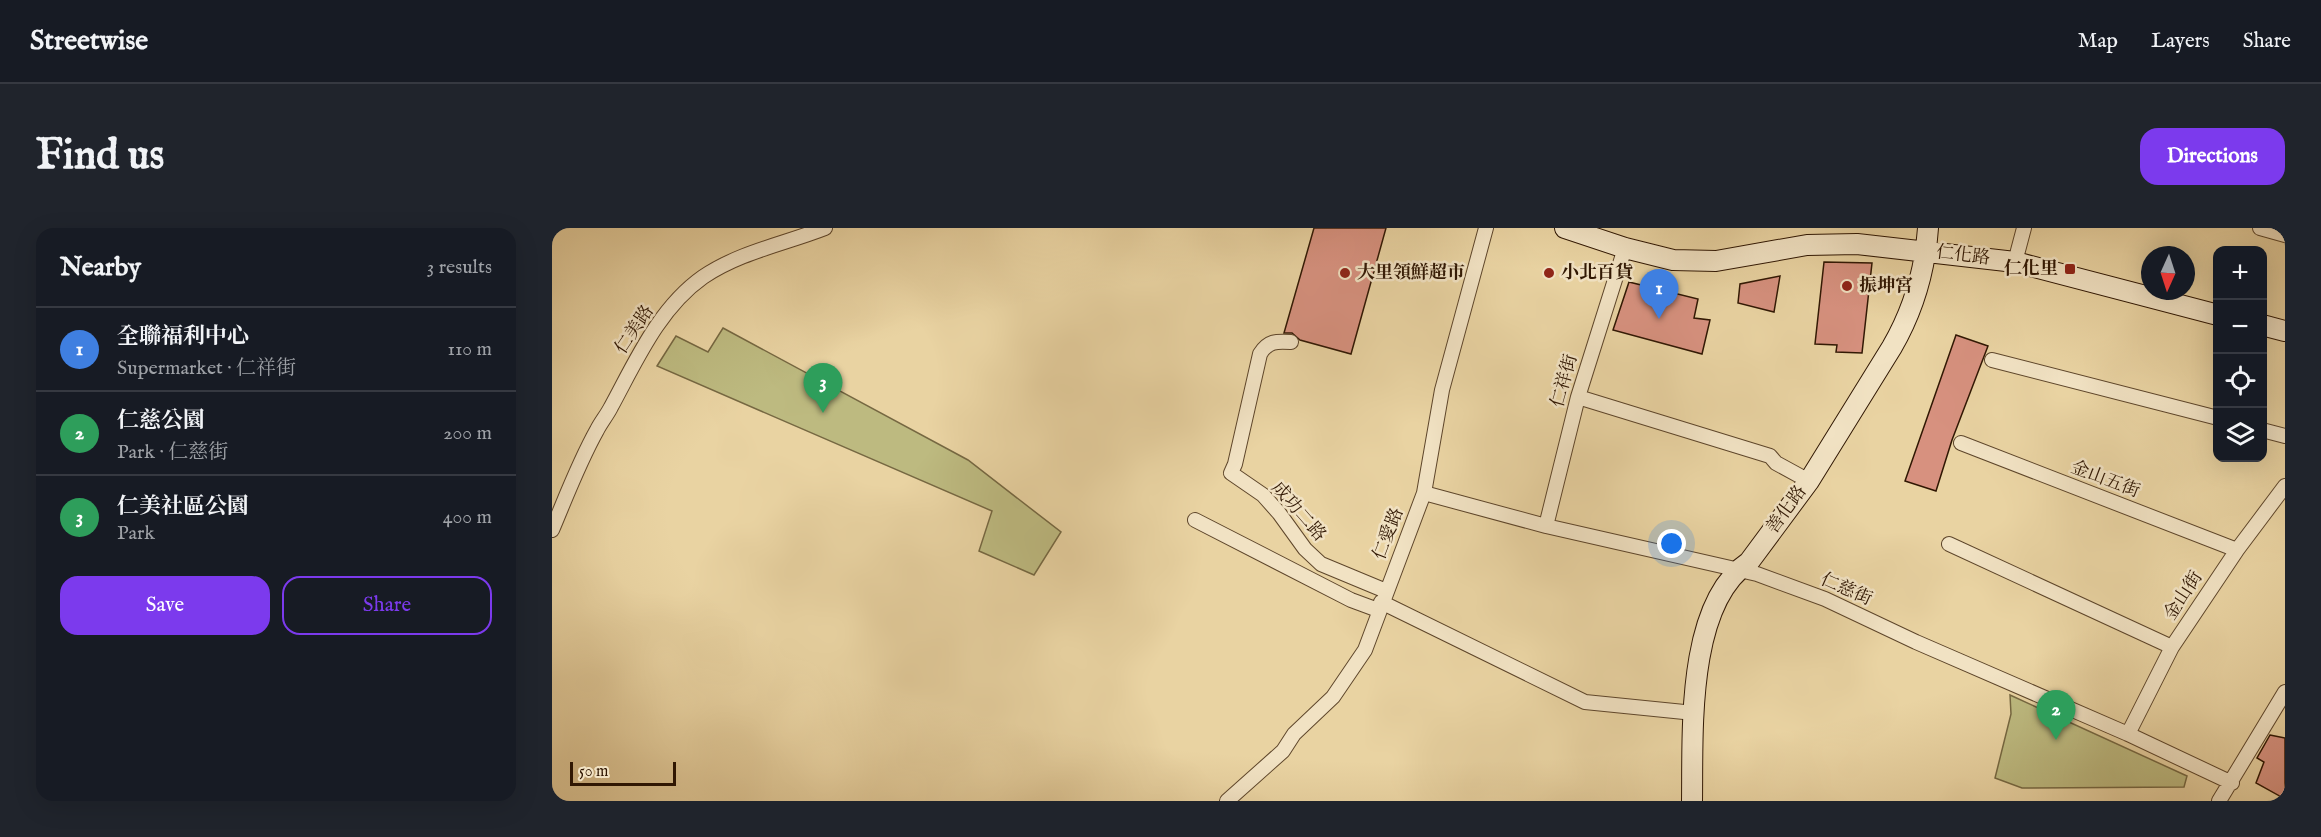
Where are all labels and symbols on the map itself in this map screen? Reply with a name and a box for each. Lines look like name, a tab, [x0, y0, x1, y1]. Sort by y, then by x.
street label: 仁化路	[1935, 241, 1991, 271]
north arrow	[2141, 246, 2195, 300]
place label: 仁化里	[2004, 258, 2058, 281]
place label: 大里領鮮超市	[1357, 262, 1465, 285]
place label: 小北百貨	[1561, 262, 1633, 285]
marker: 仁化里	[2063, 262, 2077, 276]
marker: 大里領鮮超市	[1338, 266, 1352, 280]
marker: 小北百貨	[1542, 266, 1556, 280]
pin: 1	[1640, 270, 1678, 319]
place label: 振坤宮	[1859, 275, 1913, 298]
marker: 振坤宮	[1840, 279, 1854, 293]
street label: 仁美路	[610, 301, 660, 359]
street label: 仁祥街	[1547, 352, 1583, 410]
pin: 3	[804, 364, 842, 413]
street label: 金山五街	[2067, 456, 2143, 504]
street label: 成功二路	[1266, 477, 1330, 547]
street label: 善化路	[1762, 481, 1812, 539]
street label: 仁愛路	[1369, 505, 1409, 563]
your location	[1657, 529, 1686, 558]
street label: 金山街	[2160, 567, 2208, 625]
street label: 仁慈街	[1817, 569, 1875, 611]
pin: 2	[2036, 690, 2076, 740]
scale bar	[570, 759, 676, 786]

